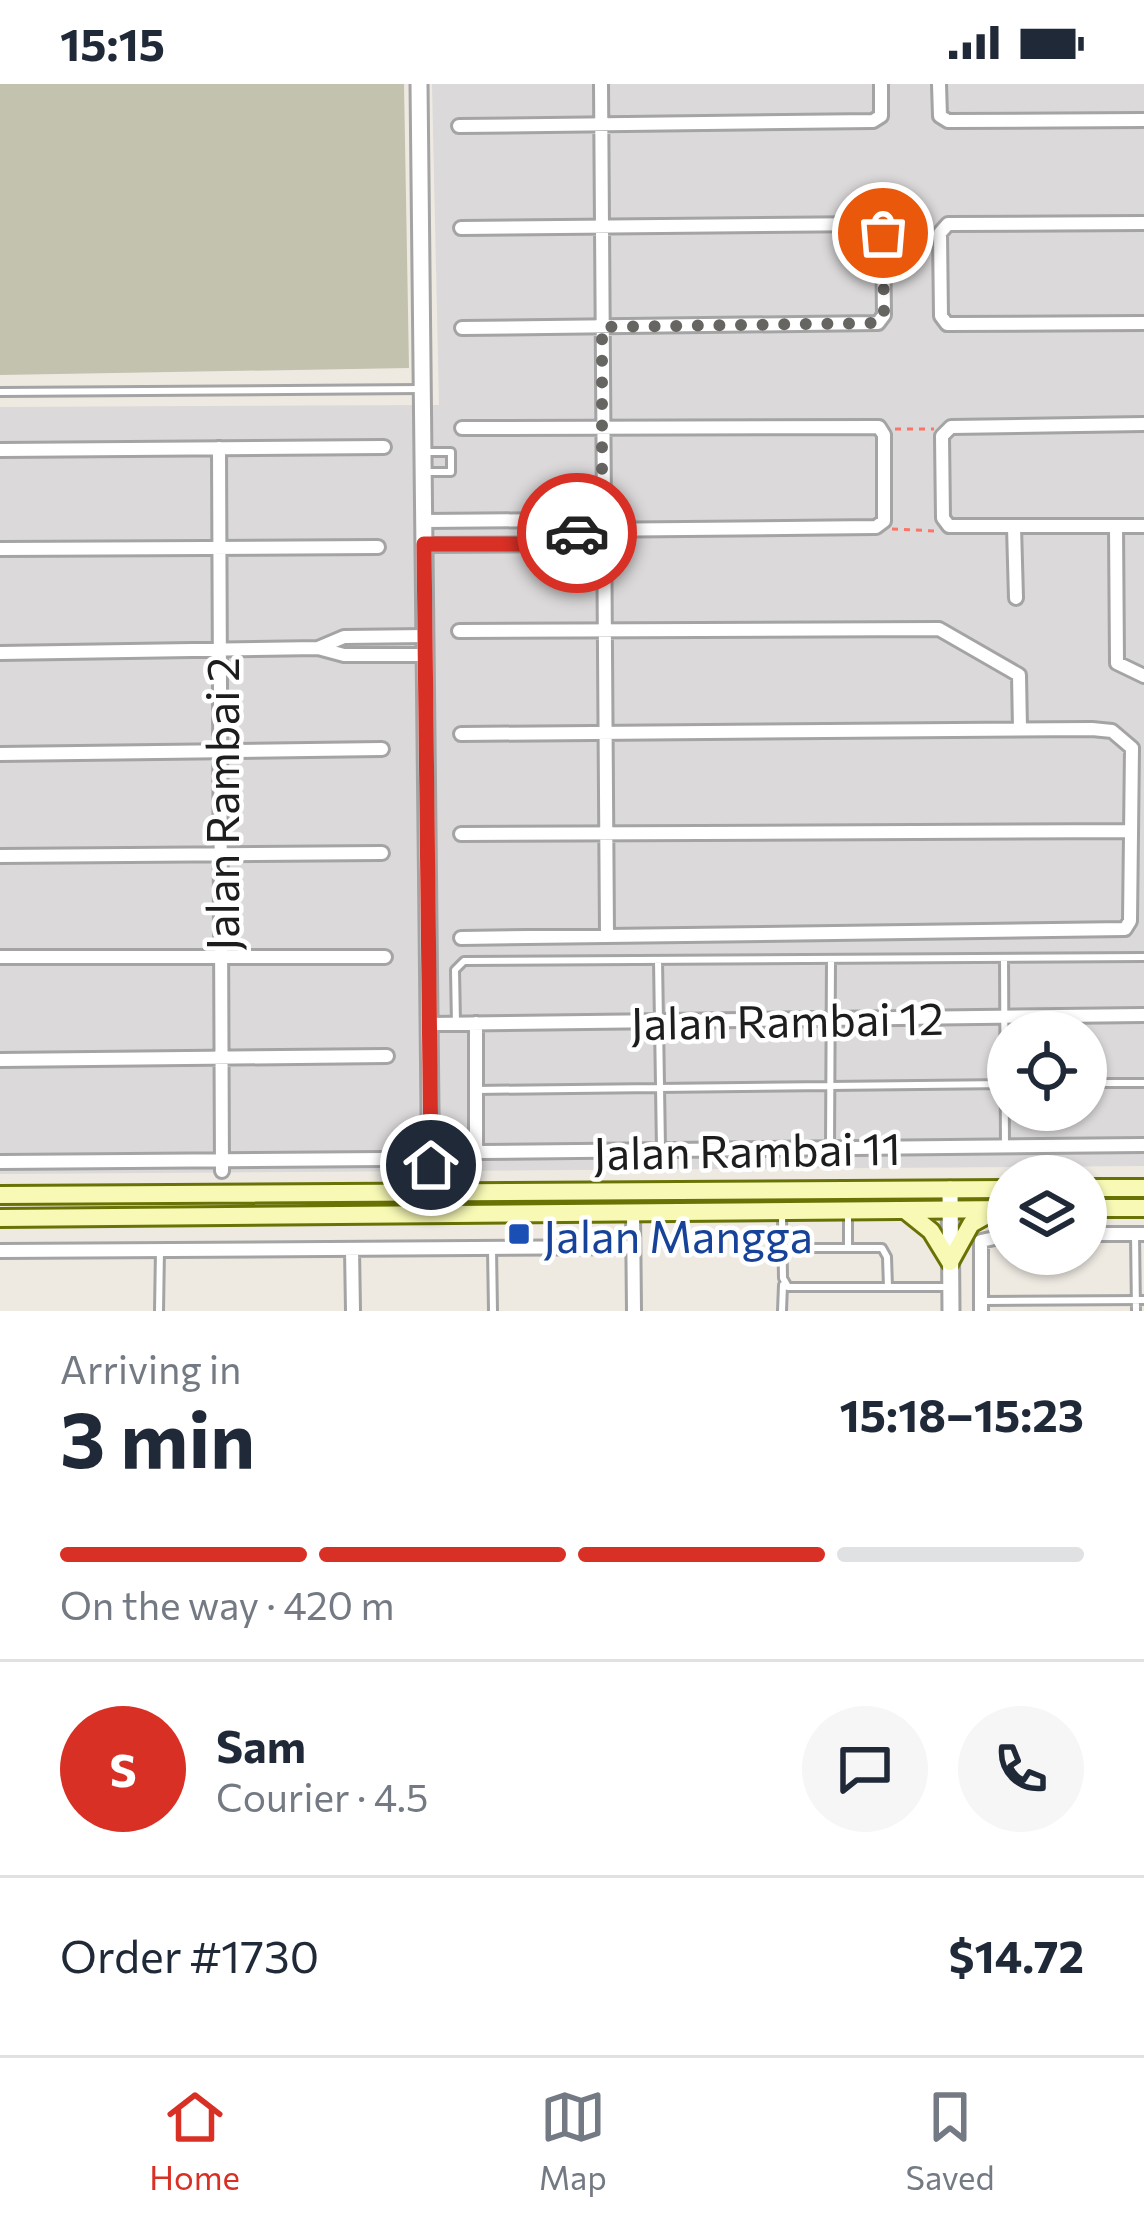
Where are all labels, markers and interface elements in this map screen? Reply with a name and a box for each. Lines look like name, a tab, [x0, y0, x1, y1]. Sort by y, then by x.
text: 15:15	[60, 15, 165, 70]
pin	[832, 182, 934, 284]
icon: bag	[850, 200, 916, 266]
courier	[517, 473, 637, 593]
icon: car	[544, 500, 610, 566]
street label: Jalan Rambai 2	[193, 657, 248, 951]
street label: Jalan Rambai 12	[630, 989, 944, 1049]
map controls	[987, 1011, 1107, 1275]
button: locate	[987, 1011, 1107, 1131]
pin	[380, 1114, 482, 1216]
street label: Jalan Rambai 11	[593, 1119, 901, 1179]
icon: home	[398, 1132, 464, 1198]
button: layers	[987, 1155, 1107, 1275]
place label: Jalan Mangga	[543, 1207, 813, 1262]
marker: Jalan Mangga	[506, 1221, 532, 1247]
text: Arriving in	[60, 1344, 241, 1392]
text: 15:18–15:23	[839, 1386, 1084, 1441]
text: 3 min	[60, 1389, 255, 1484]
text: On the way · 420 m	[60, 1580, 394, 1628]
button: chat	[802, 1706, 928, 1832]
button: phone	[958, 1706, 1084, 1832]
text: Sam	[216, 1717, 306, 1772]
text: S	[109, 1741, 137, 1796]
text: Courier · 4.5	[216, 1772, 428, 1820]
text: Order #1730	[60, 1927, 319, 1982]
text: $14.72	[949, 1927, 1084, 1982]
tab: Home	[149, 2084, 240, 2197]
tab: Map	[539, 2084, 607, 2197]
tab: Saved	[906, 2084, 995, 2197]

